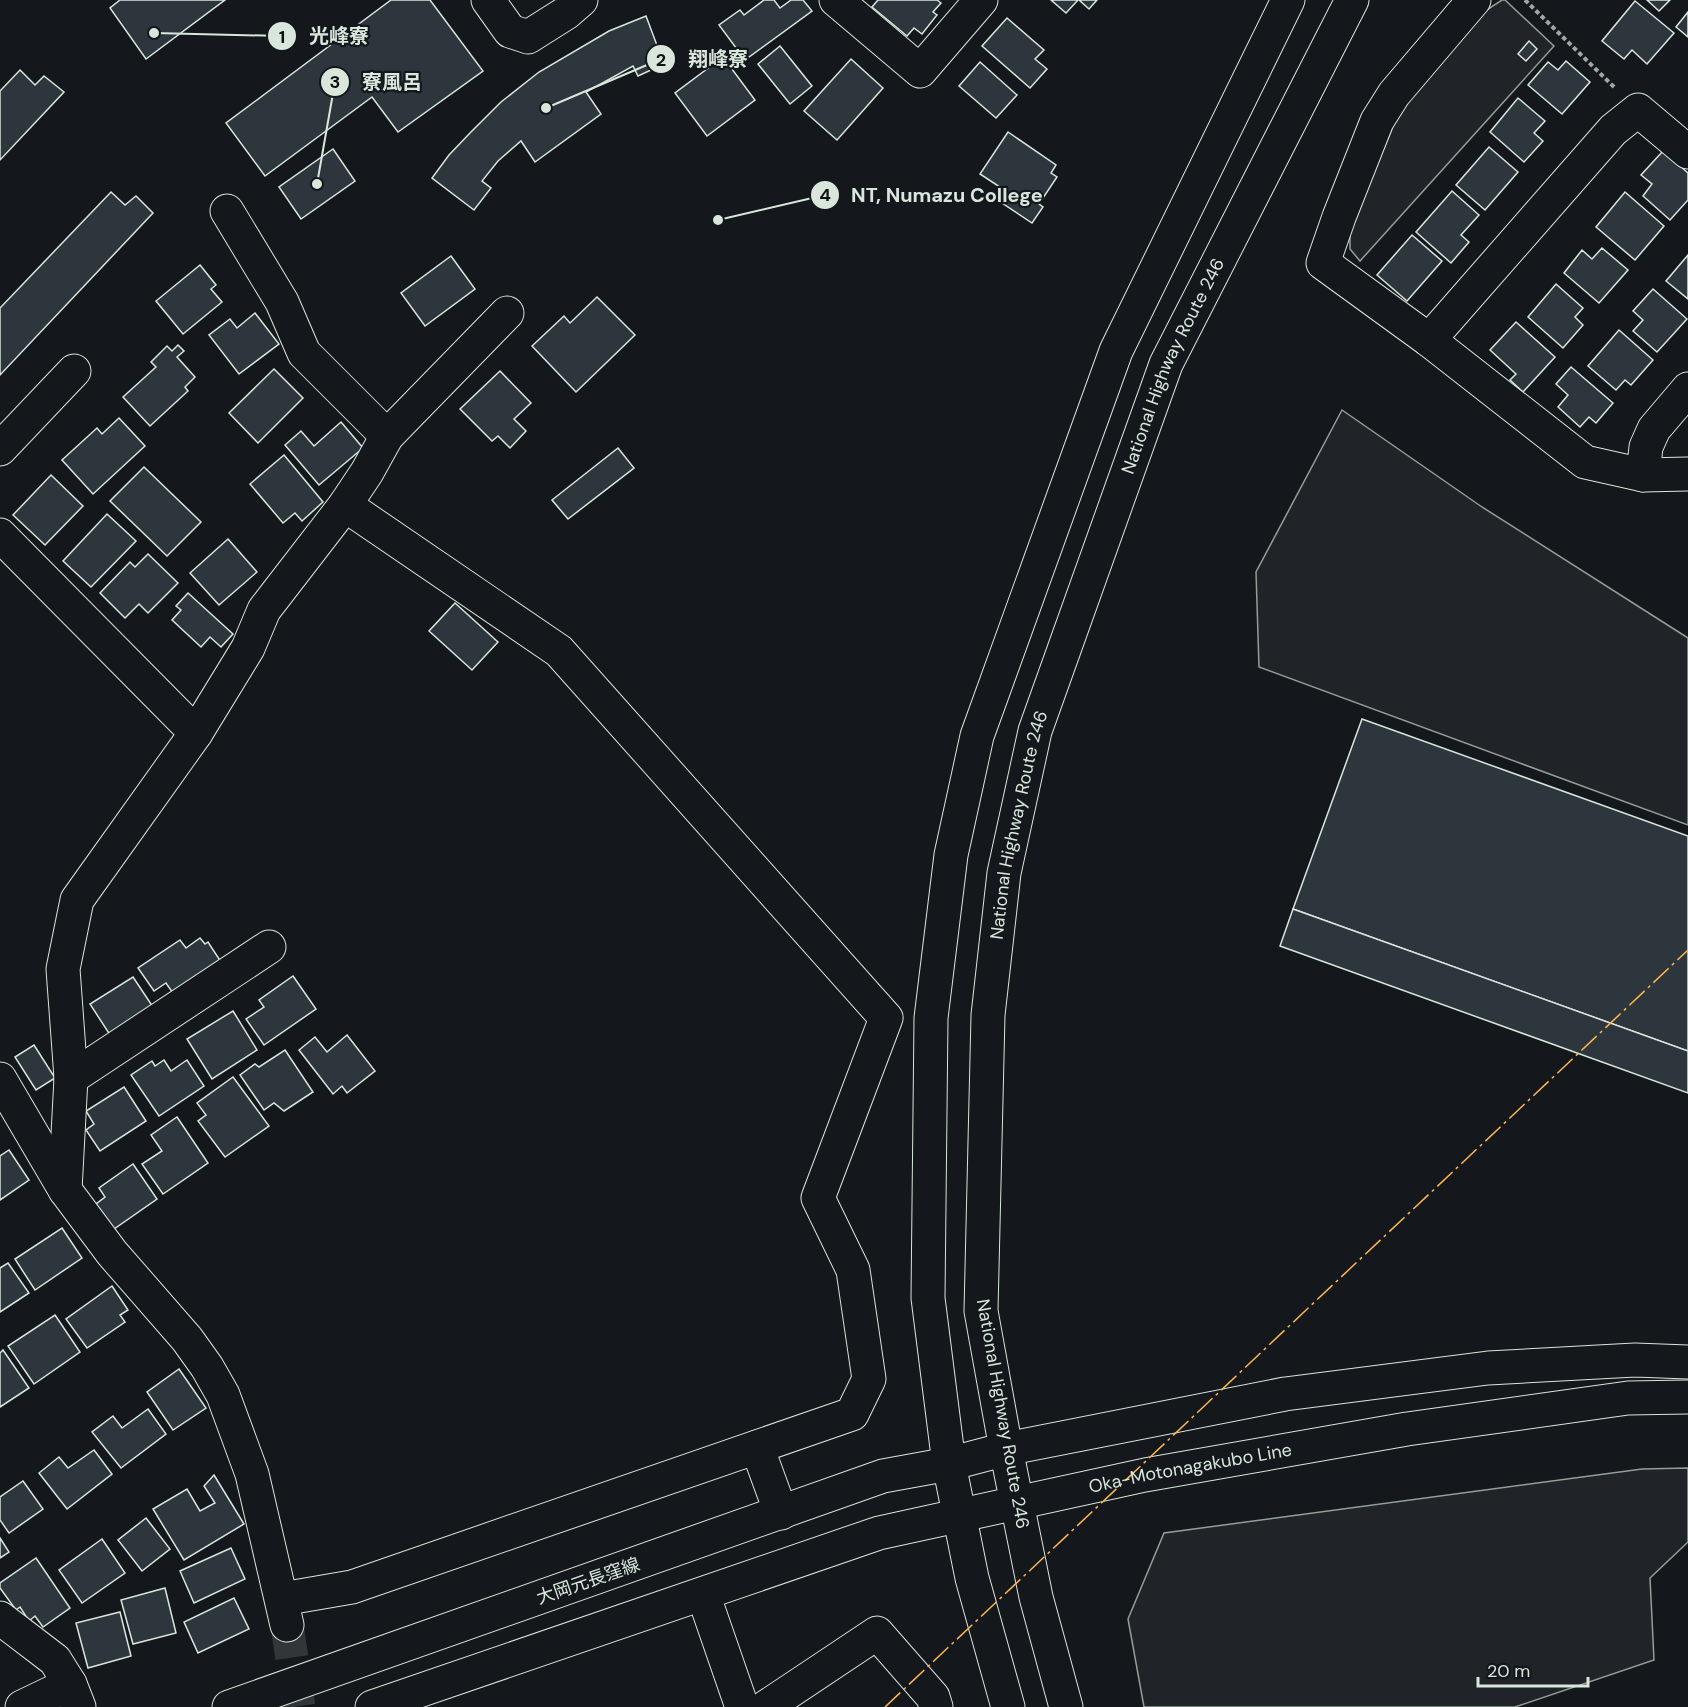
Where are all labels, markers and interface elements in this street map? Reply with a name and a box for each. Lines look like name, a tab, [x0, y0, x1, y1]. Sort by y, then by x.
callout: 光峰寮	[267, 17, 381, 55]
text: 光峰寮	[309, 23, 369, 49]
text: 1	[279, 25, 285, 49]
callout: 翔峰寮	[646, 40, 760, 78]
text: 翔峰寮	[688, 46, 748, 72]
text: 2	[656, 48, 666, 72]
callout: 寮風呂	[320, 63, 434, 101]
text: 寮風呂	[362, 69, 422, 95]
text: 3	[330, 70, 340, 94]
callout: NT, Numazu College	[810, 176, 1055, 214]
text: NT, Numazu College	[851, 182, 1043, 208]
text: 4	[819, 183, 831, 207]
street label: National Highway Route 246	[1116, 254, 1230, 477]
street label: National Highway Route 246	[985, 707, 1053, 941]
street label: National Highway Route 246	[971, 1297, 1035, 1531]
street label: Oka-Motonagakubo Line	[1086, 1437, 1294, 1499]
street label: 大岡元長窪線	[533, 1552, 643, 1610]
scale bar	[1478, 1650, 1588, 1688]
text: 20 m	[1487, 1659, 1530, 1683]

